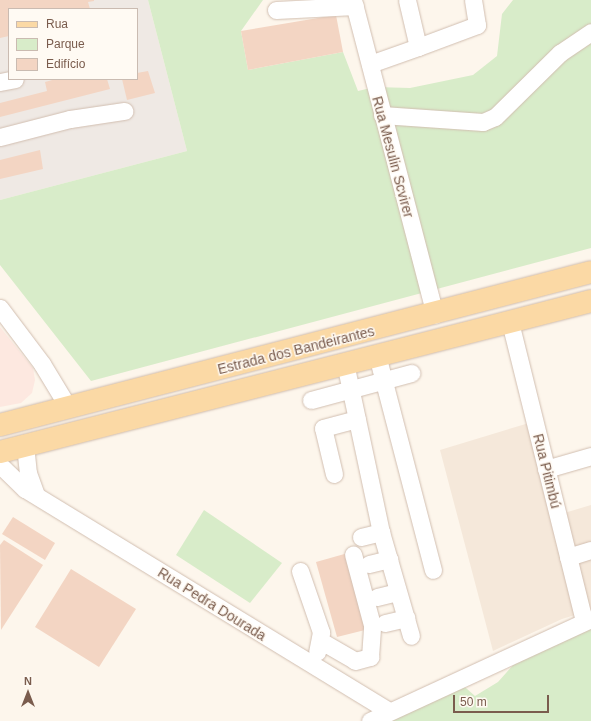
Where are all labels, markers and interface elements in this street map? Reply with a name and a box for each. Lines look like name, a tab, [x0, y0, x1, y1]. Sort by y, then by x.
legend	[8, 8, 138, 80]
text: Rua	[46, 17, 68, 31]
text: Parque	[46, 37, 85, 51]
text: Edifício	[46, 57, 85, 71]
street label: Rua Mesulin Scvirer	[369, 94, 417, 220]
street label: Estrada dos Bandeirantes	[216, 322, 376, 378]
street label: Rua Pitimbú	[530, 432, 564, 510]
street label: Rua Pedra Dourada	[155, 564, 269, 644]
north arrow	[8, 673, 48, 713]
text: N	[24, 675, 32, 687]
scale bar	[455, 687, 551, 713]
text: 50 m	[460, 695, 487, 709]

